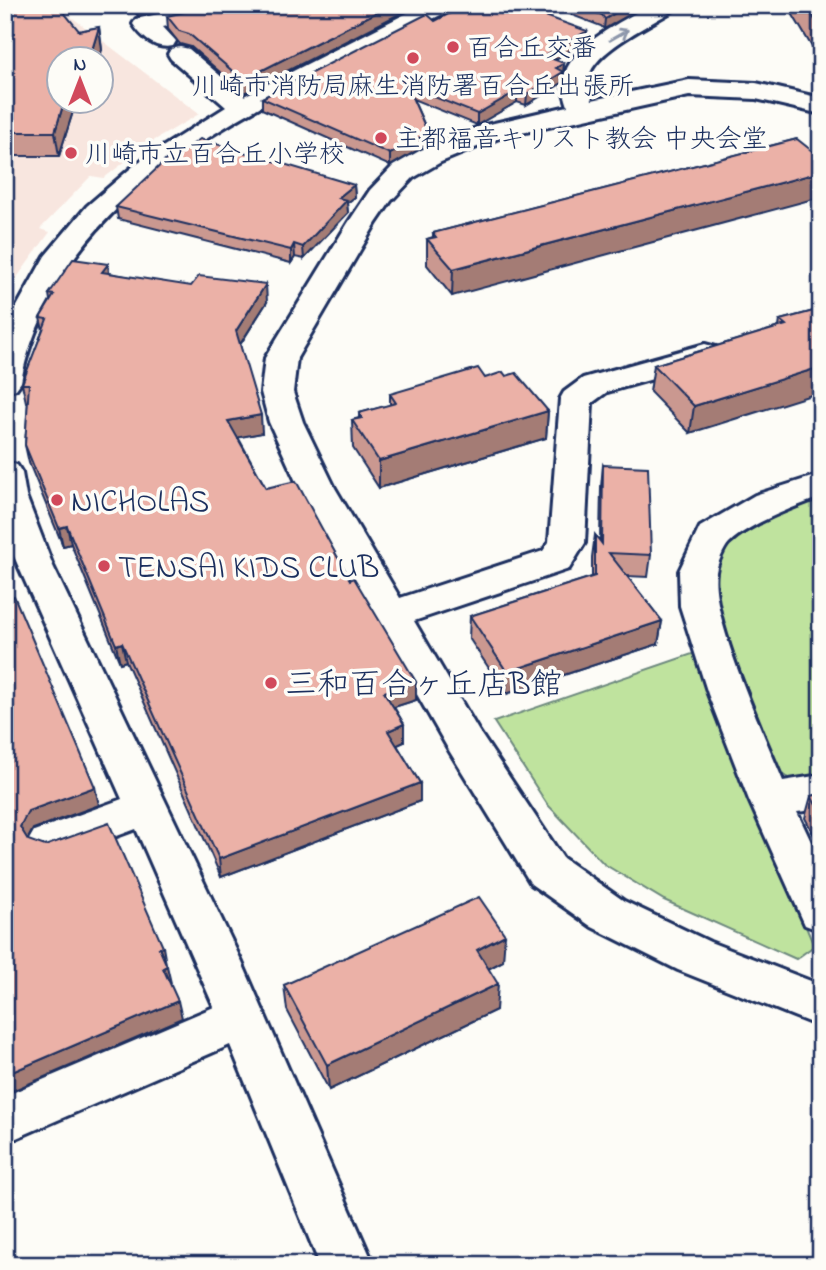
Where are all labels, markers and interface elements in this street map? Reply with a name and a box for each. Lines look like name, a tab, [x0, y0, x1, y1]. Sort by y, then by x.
one-way arrow	[608, 28, 629, 41]
place label: 百合丘交番	[467, 31, 597, 69]
marker: 百合丘交番	[445, 39, 461, 55]
north arrow	[46, 46, 116, 116]
marker: 川崎市消防局麻生消防署百合丘出張所	[405, 50, 421, 66]
text: N	[74, 52, 87, 79]
place label: 川崎市消防局麻生消防署百合丘出張所	[192, 69, 634, 107]
place label: 主都福音キリスト教会 中央会堂	[395, 122, 768, 160]
marker: 主都福音キリスト教会 中央会堂	[373, 130, 389, 146]
place label: 川崎市立百合丘小学校	[85, 137, 345, 175]
marker: 川崎市立百合丘小学校	[63, 145, 79, 161]
place label: NICHOLAS	[71, 480, 209, 527]
marker: NICHOLAS	[49, 492, 65, 508]
place label: TENSAI KIDS CLUB	[118, 546, 379, 593]
marker: TENSAI KIDS CLUB	[96, 558, 112, 574]
place label: 三和百合ヶ丘店B館	[285, 663, 563, 710]
marker: 三和百合ヶ丘店B館	[263, 675, 279, 691]

